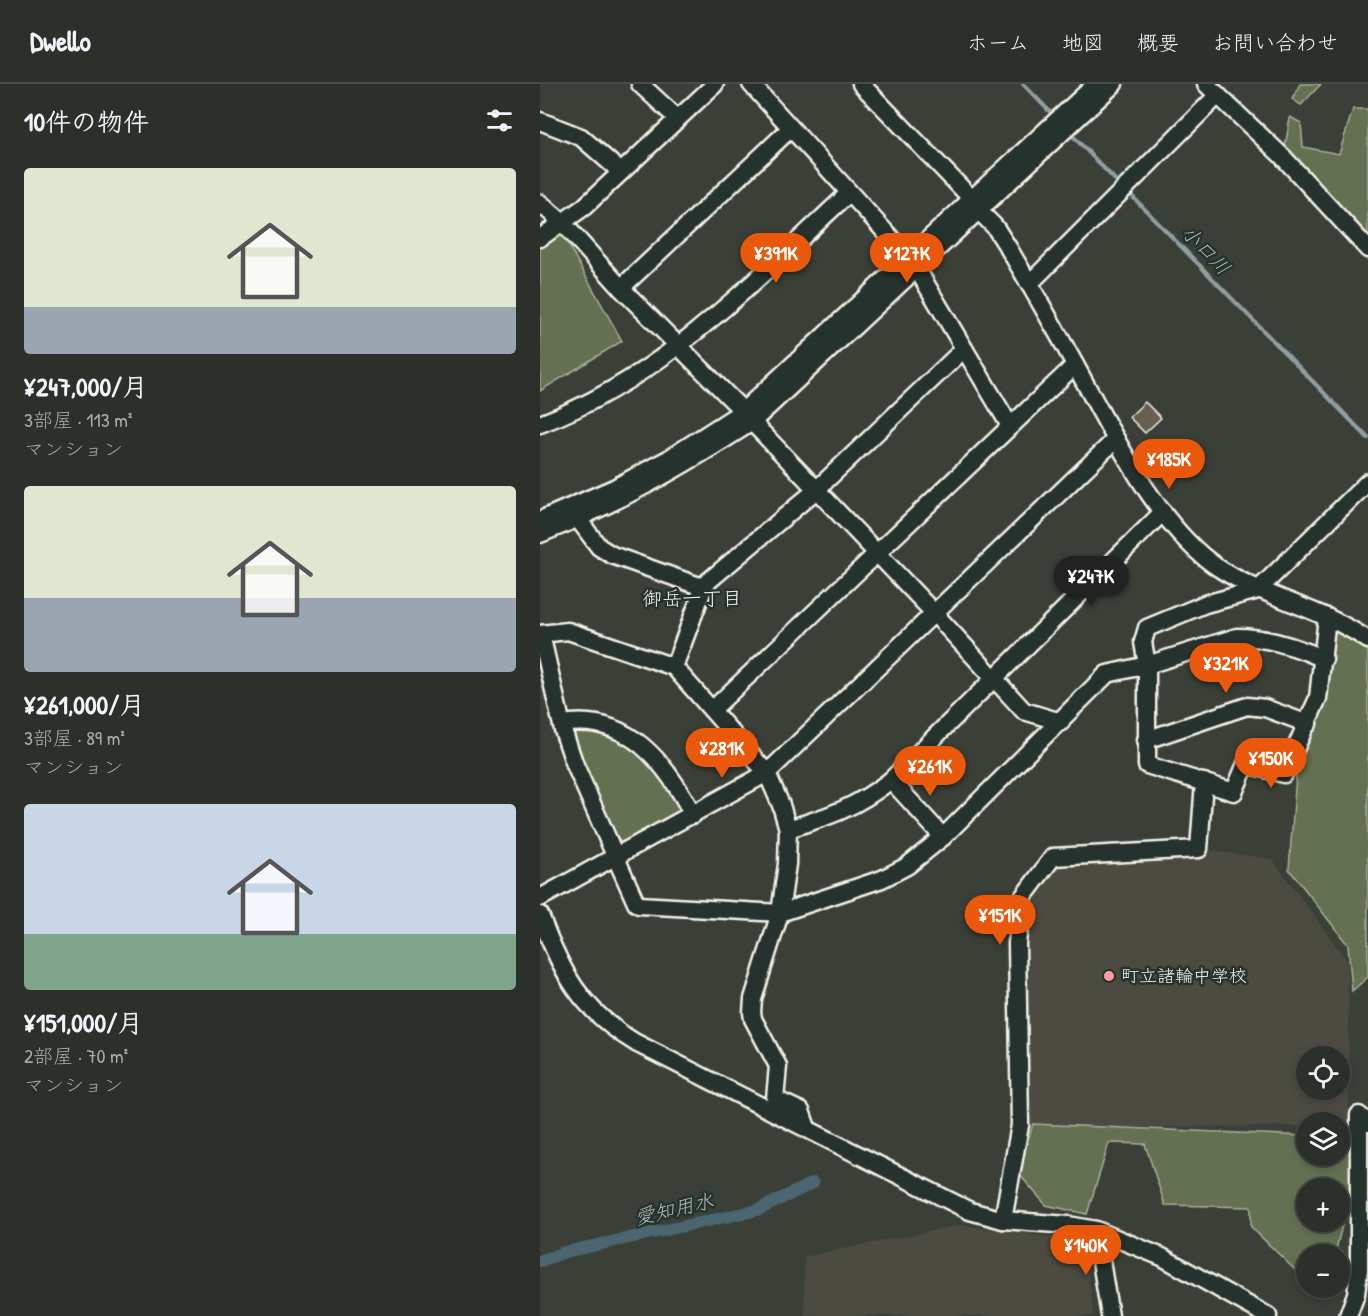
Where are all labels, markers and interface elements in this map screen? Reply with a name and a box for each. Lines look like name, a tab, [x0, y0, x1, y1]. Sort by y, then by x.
text: Dwello	[30, 22, 91, 60]
text: ホーム	[967, 28, 1029, 57]
text: 地図	[1062, 28, 1104, 57]
text: 概要	[1137, 28, 1179, 57]
text: お問い合わせ	[1212, 28, 1338, 57]
text: 10件の物件	[24, 104, 149, 139]
icon: filters	[483, 104, 516, 137]
icon: home	[216, 207, 324, 315]
water label: 小口川	[1176, 219, 1237, 281]
pin: ¥391K	[734, 233, 818, 284]
pin: ¥127K	[865, 233, 949, 284]
text: ¥391K	[754, 239, 798, 266]
text: ¥127K	[884, 239, 930, 266]
text: ¥247,000/月	[24, 369, 148, 404]
text: 3部屋 · 113 m²	[24, 406, 132, 433]
text: マンション	[24, 435, 123, 462]
pin: ¥185K	[1127, 439, 1211, 490]
text: ¥185K	[1147, 445, 1191, 472]
icon: home	[216, 525, 324, 633]
pin: ¥247K	[1049, 556, 1133, 607]
text: ¥247K	[1068, 562, 1114, 589]
district label: 御岳一丁目	[642, 584, 742, 611]
pin: ¥321K	[1184, 643, 1268, 694]
text: ¥321K	[1203, 649, 1249, 676]
text: ¥261,000/月	[24, 687, 145, 722]
text: 3部屋 · 89 m²	[24, 724, 125, 751]
pin: ¥281K	[680, 728, 764, 779]
text: ¥281K	[699, 734, 745, 761]
pin: ¥150K	[1229, 738, 1313, 789]
text: ¥150K	[1249, 744, 1293, 771]
pin: ¥261K	[888, 746, 972, 797]
text: ¥261K	[908, 752, 952, 779]
text: マンション	[24, 753, 123, 780]
icon: home	[216, 843, 324, 951]
pin: ¥151K	[958, 895, 1042, 946]
text: ¥151K	[979, 901, 1021, 928]
place label: 町立諸輪中学校	[1121, 963, 1247, 988]
marker: 町立諸輪中学校	[1102, 969, 1116, 983]
text: ¥151,000/月	[24, 1005, 143, 1040]
text: 2部屋 · 70 m²	[24, 1042, 128, 1069]
map controls	[1296, 1046, 1350, 1298]
button: locate	[1296, 1046, 1350, 1100]
text: マンション	[24, 1071, 123, 1098]
button: layers	[1296, 1112, 1350, 1166]
button: +	[1296, 1178, 1350, 1232]
water label: 愛知用水	[632, 1186, 716, 1231]
pin: ¥140K	[1044, 1225, 1128, 1276]
text: ¥140K	[1064, 1231, 1108, 1258]
button: −	[1296, 1244, 1350, 1298]

